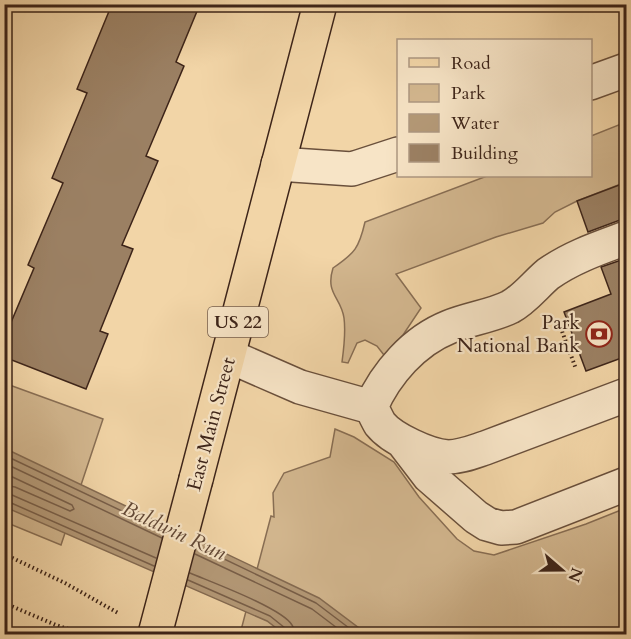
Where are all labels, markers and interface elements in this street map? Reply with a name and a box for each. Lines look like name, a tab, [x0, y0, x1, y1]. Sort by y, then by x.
legend	[397, 39, 592, 177]
text: Road	[451, 51, 491, 76]
text: Park	[451, 81, 486, 106]
text: Water	[450, 111, 500, 136]
text: Building	[451, 141, 519, 166]
road number: US 22	[208, 307, 268, 337]
place label: Park National Bank	[457, 309, 580, 359]
bank icon: Park National Bank	[584, 319, 614, 349]
street label: East Main Street	[180, 354, 242, 494]
water label: Baldwin Run	[117, 494, 231, 568]
north arrow	[532, 540, 592, 600]
text: N	[562, 564, 588, 585]

